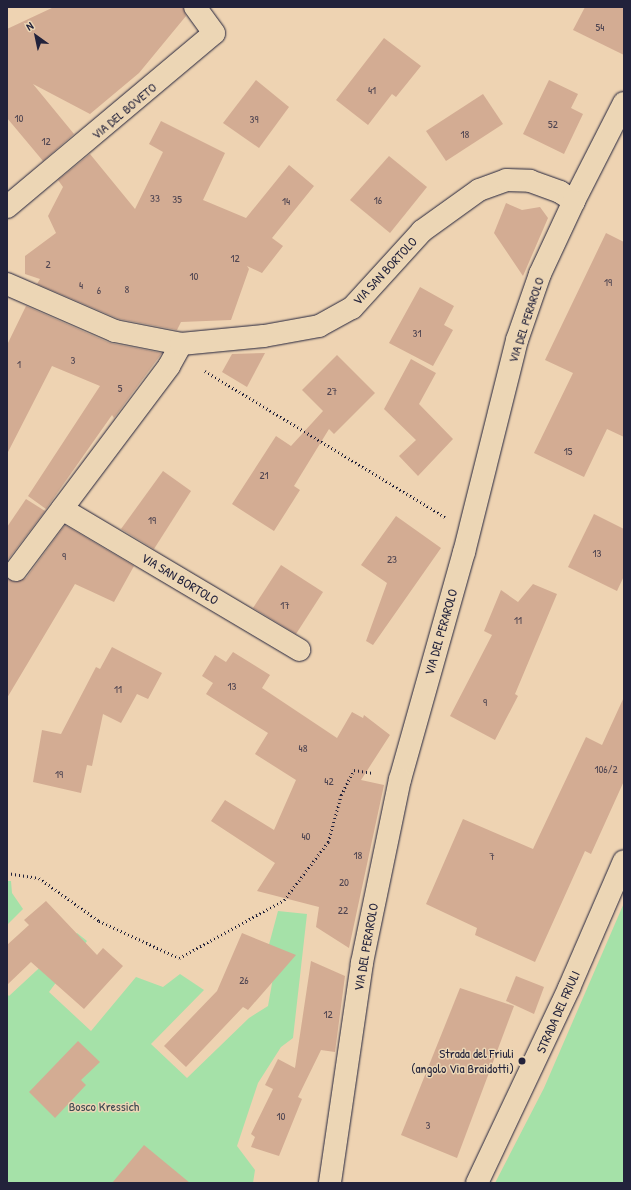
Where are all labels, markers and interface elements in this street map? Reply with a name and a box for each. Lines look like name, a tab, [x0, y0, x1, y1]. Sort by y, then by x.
north arrow	[16, 16, 56, 56]
text: N	[23, 18, 36, 33]
house number: 54	[596, 20, 604, 34]
street label: VIA DEL BOVETO	[88, 79, 160, 143]
house number: 41	[368, 83, 376, 97]
house number: 10	[15, 111, 23, 125]
house number: 39	[250, 112, 258, 126]
house number: 52	[548, 117, 558, 131]
house number: 18	[461, 127, 469, 141]
house number: 12	[41, 134, 51, 148]
house number: 33	[150, 191, 160, 205]
house number: 35	[172, 192, 182, 206]
house number: 16	[374, 193, 382, 207]
house number: 14	[282, 194, 290, 208]
street label: VIA SAN BORTOLO	[350, 234, 420, 308]
house number: 12	[230, 251, 240, 265]
house number: 2	[45, 257, 51, 271]
house number: 10	[190, 269, 198, 283]
street label: VIA DEL PERAROLO	[505, 275, 547, 365]
house number: 19	[604, 275, 612, 289]
house number: 4	[79, 278, 83, 292]
house number: 8	[125, 282, 129, 296]
house number: 6	[97, 283, 101, 297]
house number: 31	[413, 326, 421, 340]
house number: 3	[71, 353, 75, 367]
house number: 1	[17, 357, 21, 371]
house number: 5	[118, 381, 122, 395]
house number: 27	[327, 384, 337, 398]
house number: 15	[564, 444, 572, 458]
house number: 21	[259, 468, 269, 482]
house number: 19	[148, 513, 156, 527]
house number: 13	[593, 546, 601, 560]
house number: 9	[62, 549, 66, 563]
street label: VIA SAN BORTOLO	[139, 550, 221, 608]
house number: 23	[387, 552, 397, 566]
street label: VIA DEL PERAROLO	[421, 587, 461, 677]
house number: 17	[280, 598, 290, 612]
house number: 11	[514, 613, 522, 627]
house number: 13	[228, 679, 236, 693]
house number: 11	[114, 682, 122, 696]
house number: 9	[483, 695, 487, 709]
house number: 48	[299, 741, 307, 755]
house number: 106/2	[594, 762, 618, 776]
house number: 19	[55, 767, 63, 781]
house number: 42	[324, 774, 334, 788]
house number: 40	[301, 829, 311, 843]
house number: 18	[354, 848, 362, 862]
house number: 7	[489, 849, 495, 863]
house number: 20	[339, 875, 349, 889]
street label: VIA DEL PERAROLO	[351, 902, 381, 992]
house number: 22	[338, 903, 348, 917]
street label: STRADA DEL FRIULI	[533, 968, 583, 1056]
house number: 26	[239, 973, 249, 987]
house number: 12	[323, 1007, 333, 1021]
place label: Strada del Friuli (angolo Via Braidotti)	[411, 1046, 514, 1077]
marker: Strada del Friuli (angolo Via Braidotti)	[517, 1056, 527, 1066]
park label: Bosco Kressich	[69, 1098, 139, 1114]
house number: 10	[277, 1109, 285, 1123]
house number: 3	[426, 1118, 430, 1132]

